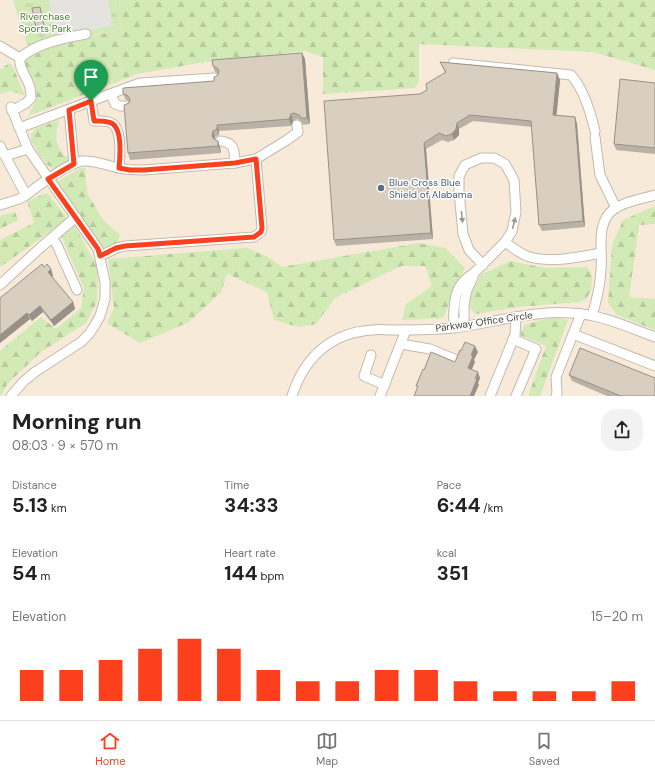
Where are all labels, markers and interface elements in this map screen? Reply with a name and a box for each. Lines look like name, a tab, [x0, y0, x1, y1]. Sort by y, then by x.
park label: Riverchase Sports Park	[18, 10, 72, 35]
pin	[74, 60, 108, 101]
icon: arrive	[80, 66, 102, 88]
place label: Blue Cross Blue Shield of Alabama	[389, 176, 472, 201]
marker: Blue Cross Blue Shield of Alabama	[376, 183, 386, 193]
one-way arrow	[458, 211, 465, 223]
one-way arrow	[511, 217, 517, 229]
street label: Parkway Office Circle	[435, 308, 534, 335]
text: Morning run	[12, 407, 142, 436]
button: share	[601, 409, 643, 451]
text: 08:03 · 9 × 570 m	[12, 437, 118, 454]
text: Distance	[12, 478, 57, 492]
text: Time	[224, 478, 249, 492]
text: Pace	[437, 478, 461, 492]
text: 5.13	[12, 492, 48, 518]
text: 34:33	[224, 492, 279, 518]
text: 6:44	[437, 492, 480, 518]
text: km	[48, 501, 66, 515]
text: /km	[480, 501, 503, 515]
text: Elevation	[12, 546, 58, 560]
text: Heart rate	[224, 546, 276, 560]
text: kcal	[437, 546, 457, 560]
text: 54	[12, 560, 37, 586]
text: 144	[224, 560, 258, 586]
text: 351	[437, 560, 468, 586]
text: m	[37, 569, 50, 583]
text: bpm	[258, 569, 284, 583]
text: Elevation	[12, 608, 66, 625]
text: 15–20 m	[591, 608, 643, 625]
tab: Home	[95, 730, 125, 768]
tab: Map	[316, 730, 338, 768]
tab: Saved	[529, 730, 560, 768]

